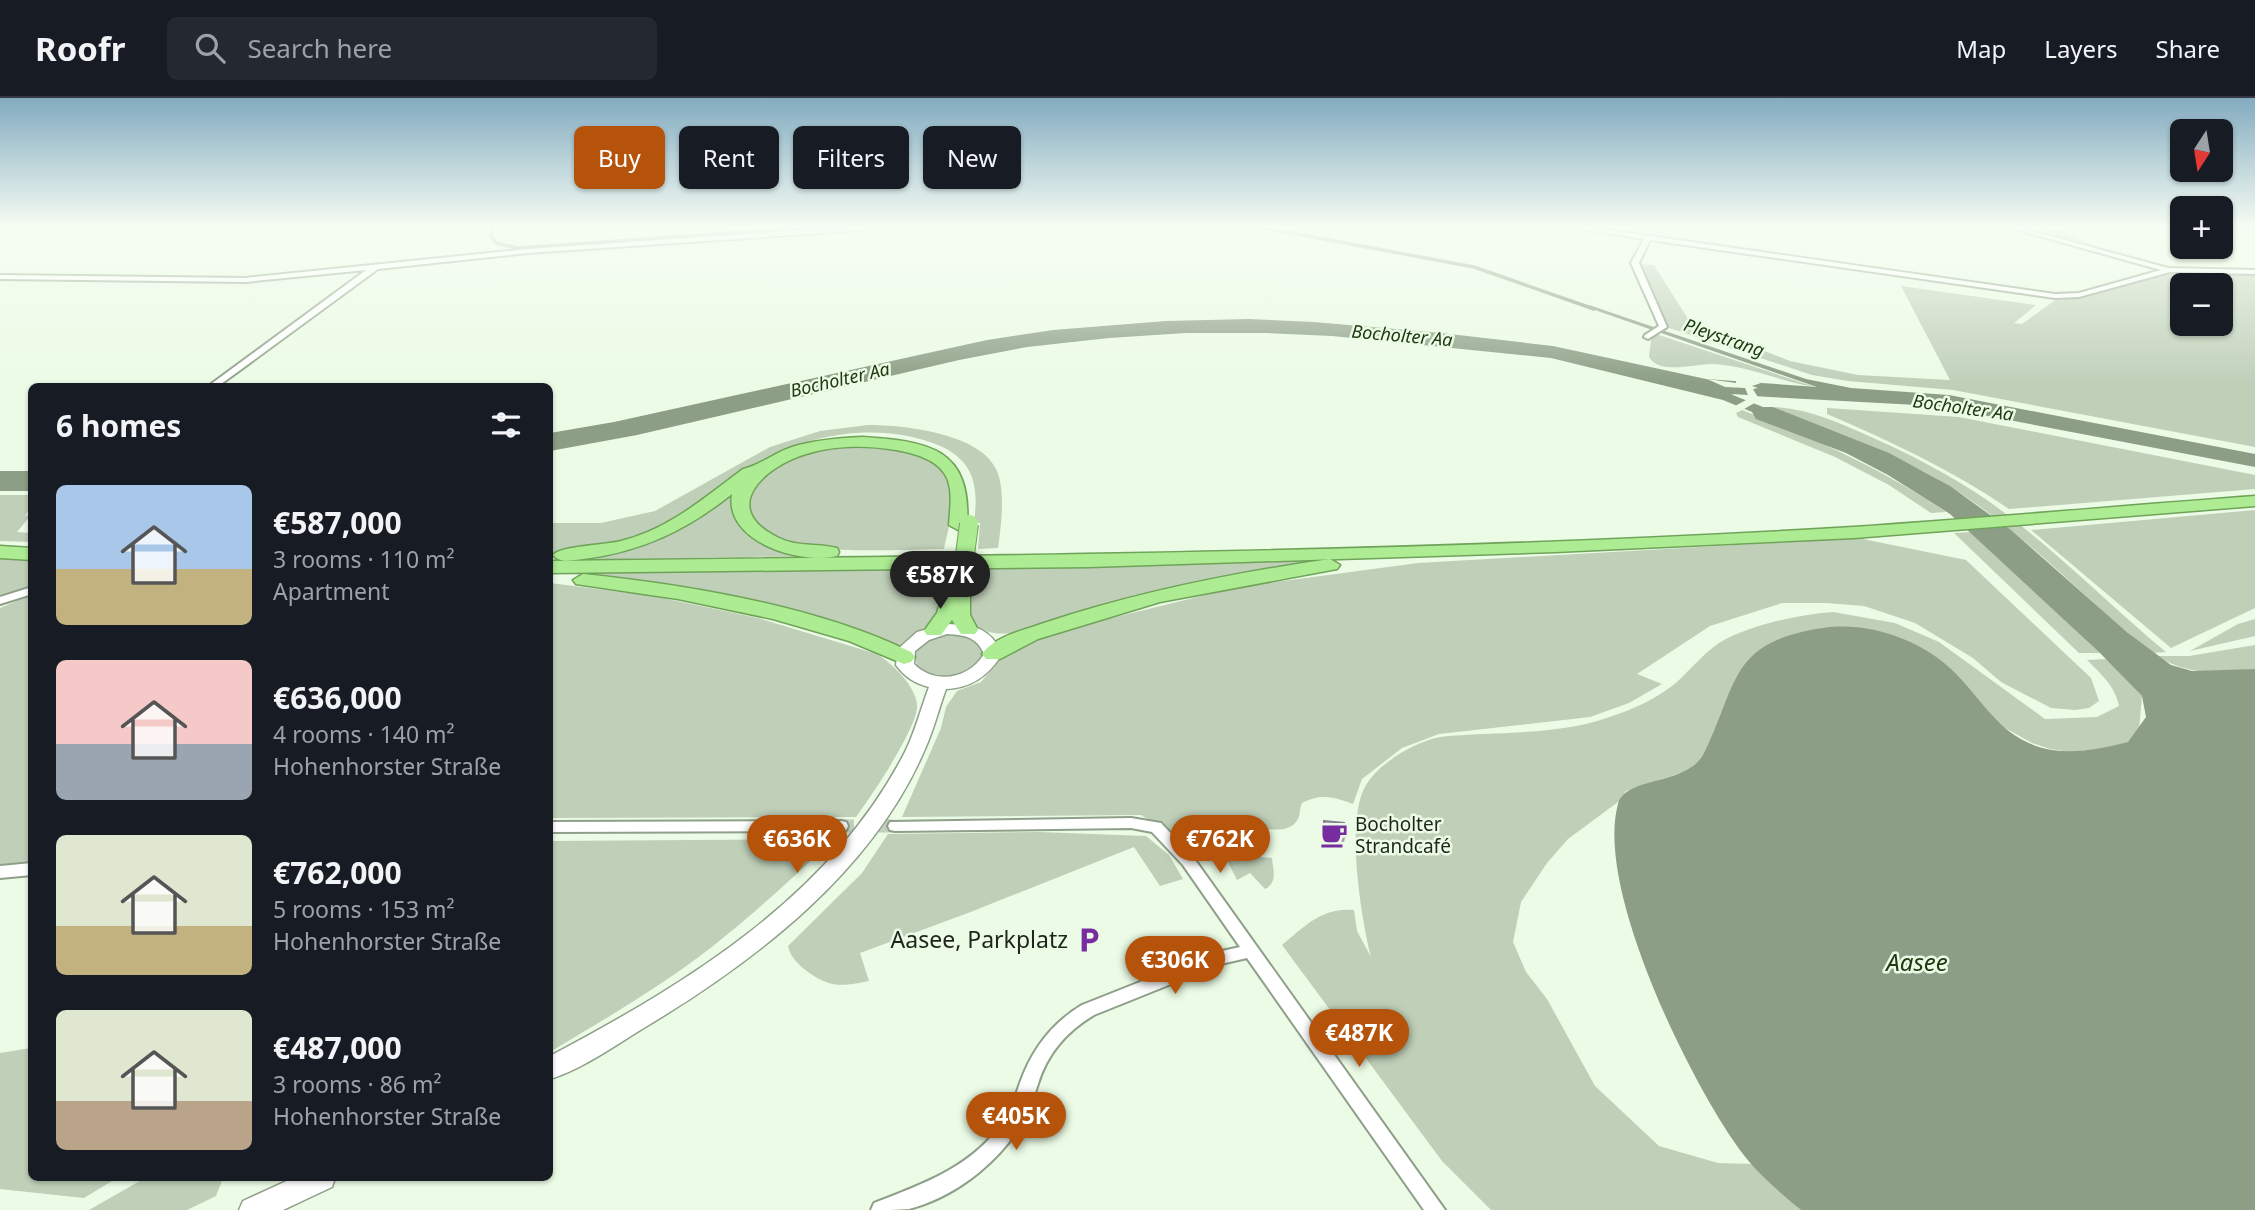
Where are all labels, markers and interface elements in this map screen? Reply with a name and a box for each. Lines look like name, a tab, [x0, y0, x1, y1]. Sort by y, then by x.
search box	[167, 17, 657, 80]
text: Roofr	[35, 26, 125, 71]
icon: search	[191, 29, 229, 67]
text: Search here	[247, 30, 392, 66]
text: Map	[1956, 32, 2006, 65]
text: Layers	[2044, 32, 2118, 65]
text: Share	[2156, 32, 2220, 65]
north arrow	[2170, 119, 2233, 182]
map controls	[2170, 119, 2233, 336]
chip: Buy	[574, 126, 665, 189]
chip: Rent	[679, 126, 779, 189]
chip: Filters	[793, 126, 909, 189]
chip: New	[923, 126, 1021, 189]
button: +	[2170, 196, 2233, 259]
button: −	[2170, 273, 2233, 336]
water label: Pleystrang	[1681, 312, 1768, 362]
water label: Bocholter Aa	[1351, 319, 1454, 351]
water label: Bocholter Aa	[788, 356, 892, 402]
water label: Bocholter Aa	[1911, 388, 2015, 426]
text: 6 homes	[56, 405, 181, 446]
icon: filters	[487, 406, 525, 444]
text: €587,000	[273, 502, 402, 543]
icon: home	[112, 513, 196, 597]
text: 3 rooms · 110 m²	[273, 543, 455, 575]
pin: €587K	[891, 552, 989, 611]
text: €587K	[906, 558, 974, 590]
text: Apartment	[273, 575, 390, 607]
text: €636,000	[273, 677, 402, 718]
icon: home	[112, 688, 196, 772]
text: 4 rooms · 140 m²	[273, 718, 455, 750]
text: Hohenhorster Straße	[273, 750, 501, 782]
place label: Bocholter Strandcafé	[1355, 811, 1451, 859]
pin: €636K	[748, 816, 846, 875]
pin: €762K	[1171, 816, 1269, 875]
cafe icon: Bocholter Strandcafé	[1319, 820, 1349, 850]
text: €636K	[763, 822, 831, 854]
text: €762K	[1186, 822, 1254, 854]
text: €762,000	[273, 852, 402, 893]
icon: home	[112, 863, 196, 947]
text: 5 rooms · 153 m²	[273, 893, 455, 925]
place label: Aasee, Parkplatz	[891, 923, 1068, 955]
text: Hohenhorster Straße	[273, 925, 501, 957]
parking icon: Aasee, Parkplatz	[1074, 925, 1104, 955]
pin: €306K	[1126, 936, 1224, 996]
text: €306K	[1141, 943, 1209, 975]
water label: Aasee	[1884, 945, 1948, 978]
pin: €487K	[1310, 1010, 1408, 1069]
text: €487K	[1325, 1016, 1393, 1048]
text: €487,000	[273, 1027, 402, 1068]
icon: home	[112, 1038, 196, 1122]
text: 3 rooms · 86 m²	[273, 1068, 442, 1100]
pin: €405K	[967, 1093, 1065, 1152]
text: €405K	[982, 1099, 1050, 1131]
text: Hohenhorster Straße	[273, 1100, 501, 1132]

